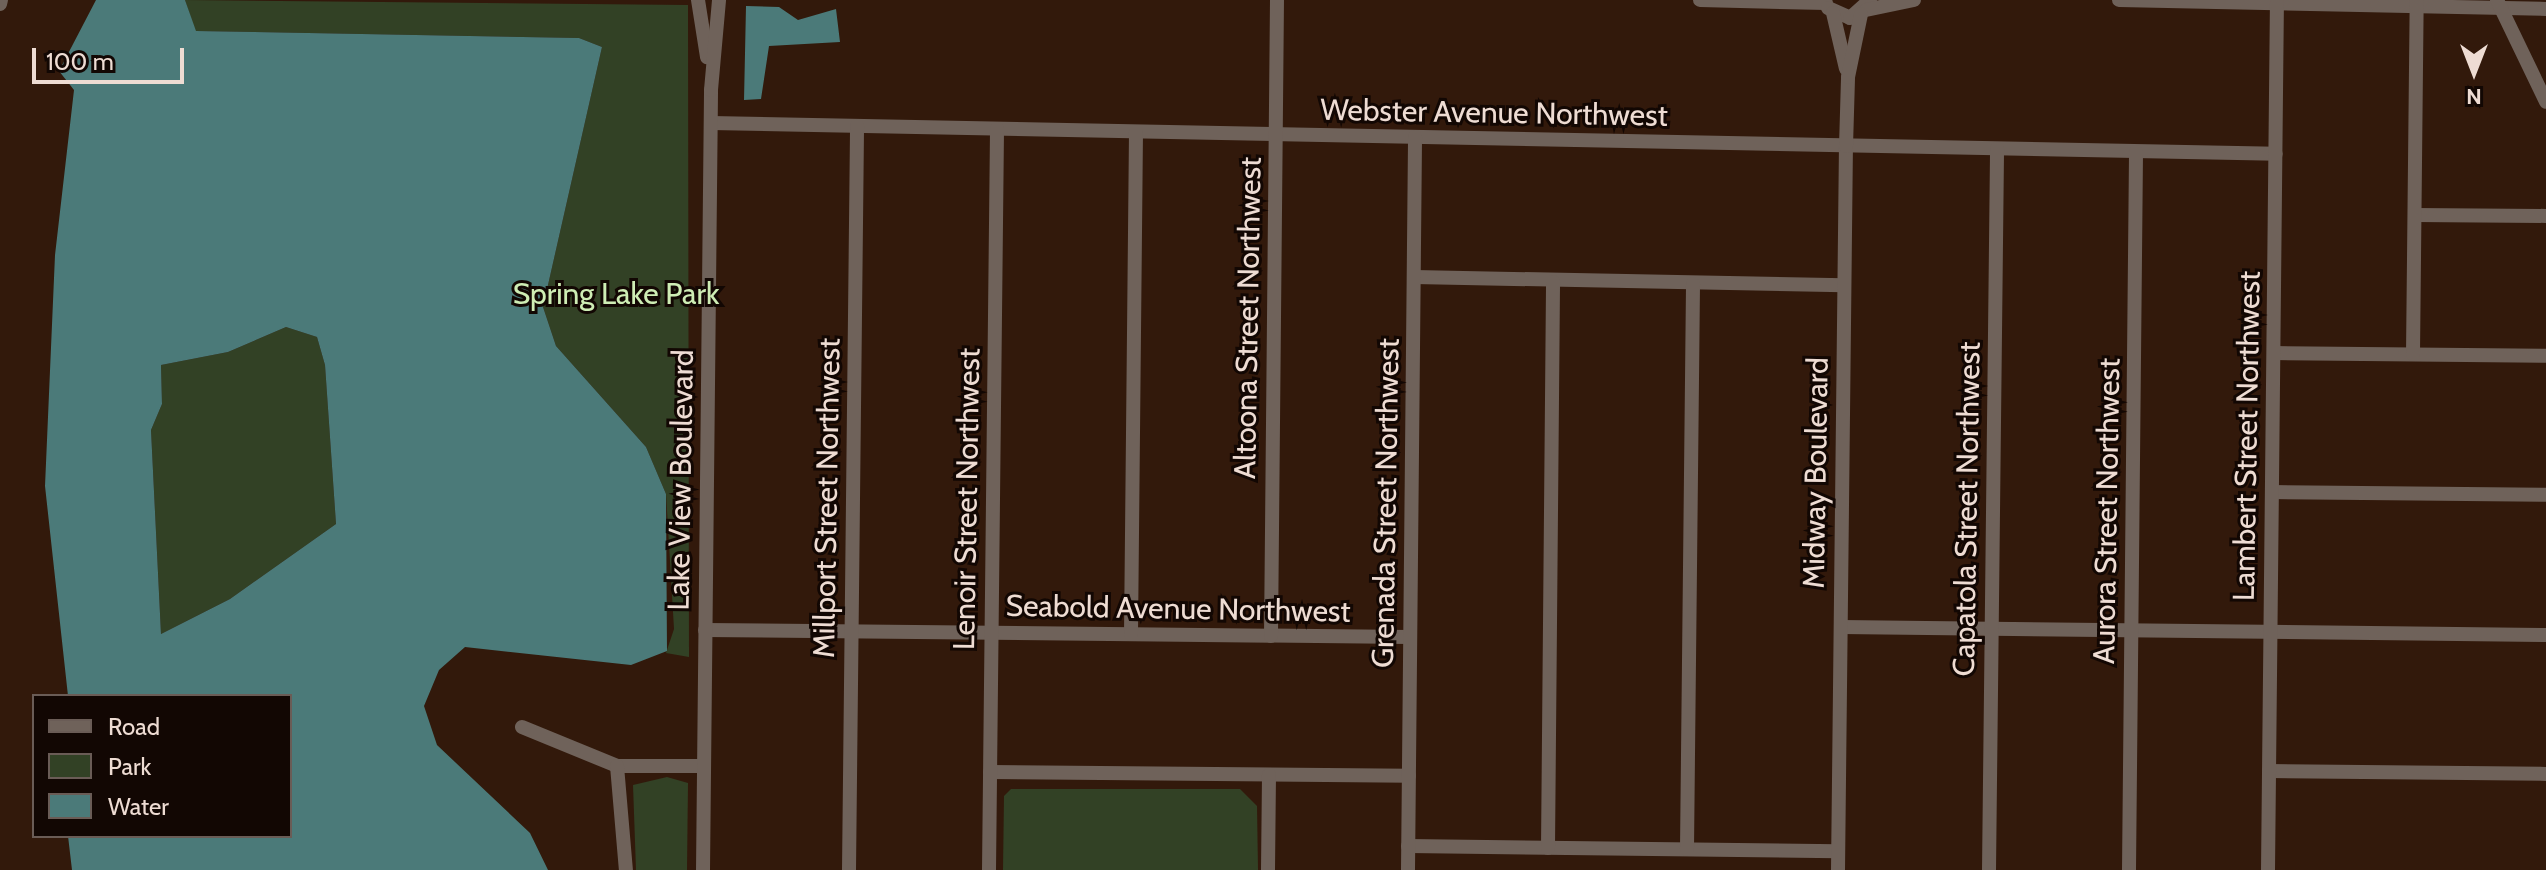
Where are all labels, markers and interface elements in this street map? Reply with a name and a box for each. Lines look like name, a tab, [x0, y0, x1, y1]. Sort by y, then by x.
scale bar	[36, 32, 188, 82]
north arrow	[2434, 32, 2514, 112]
text: 100 m	[46, 47, 114, 76]
text: N	[2466, 83, 2482, 110]
street label: Webster Avenue Northwest	[1320, 92, 1668, 134]
street label: Altoona Street Northwest	[1227, 157, 1269, 479]
street label: Lambert Street Northwest	[2226, 271, 2268, 601]
park label: Spring Lake Park	[513, 276, 719, 312]
street label: Millport Street Northwest	[806, 338, 848, 658]
street label: Grenada Street Northwest	[1365, 338, 1407, 668]
street label: Capatola Street Northwest	[1946, 341, 1988, 677]
street label: Lenoir Street Northwest	[946, 348, 988, 650]
street label: Lake View Boulevard	[661, 349, 701, 611]
street label: Midway Boulevard	[1796, 357, 1836, 589]
street label: Aurora Street Northwest	[2086, 358, 2128, 664]
street label: Seabold Avenue Northwest	[1005, 588, 1351, 630]
legend	[32, 694, 292, 838]
text: Road	[108, 712, 160, 741]
text: Park	[108, 752, 151, 781]
text: Water	[108, 792, 169, 821]

